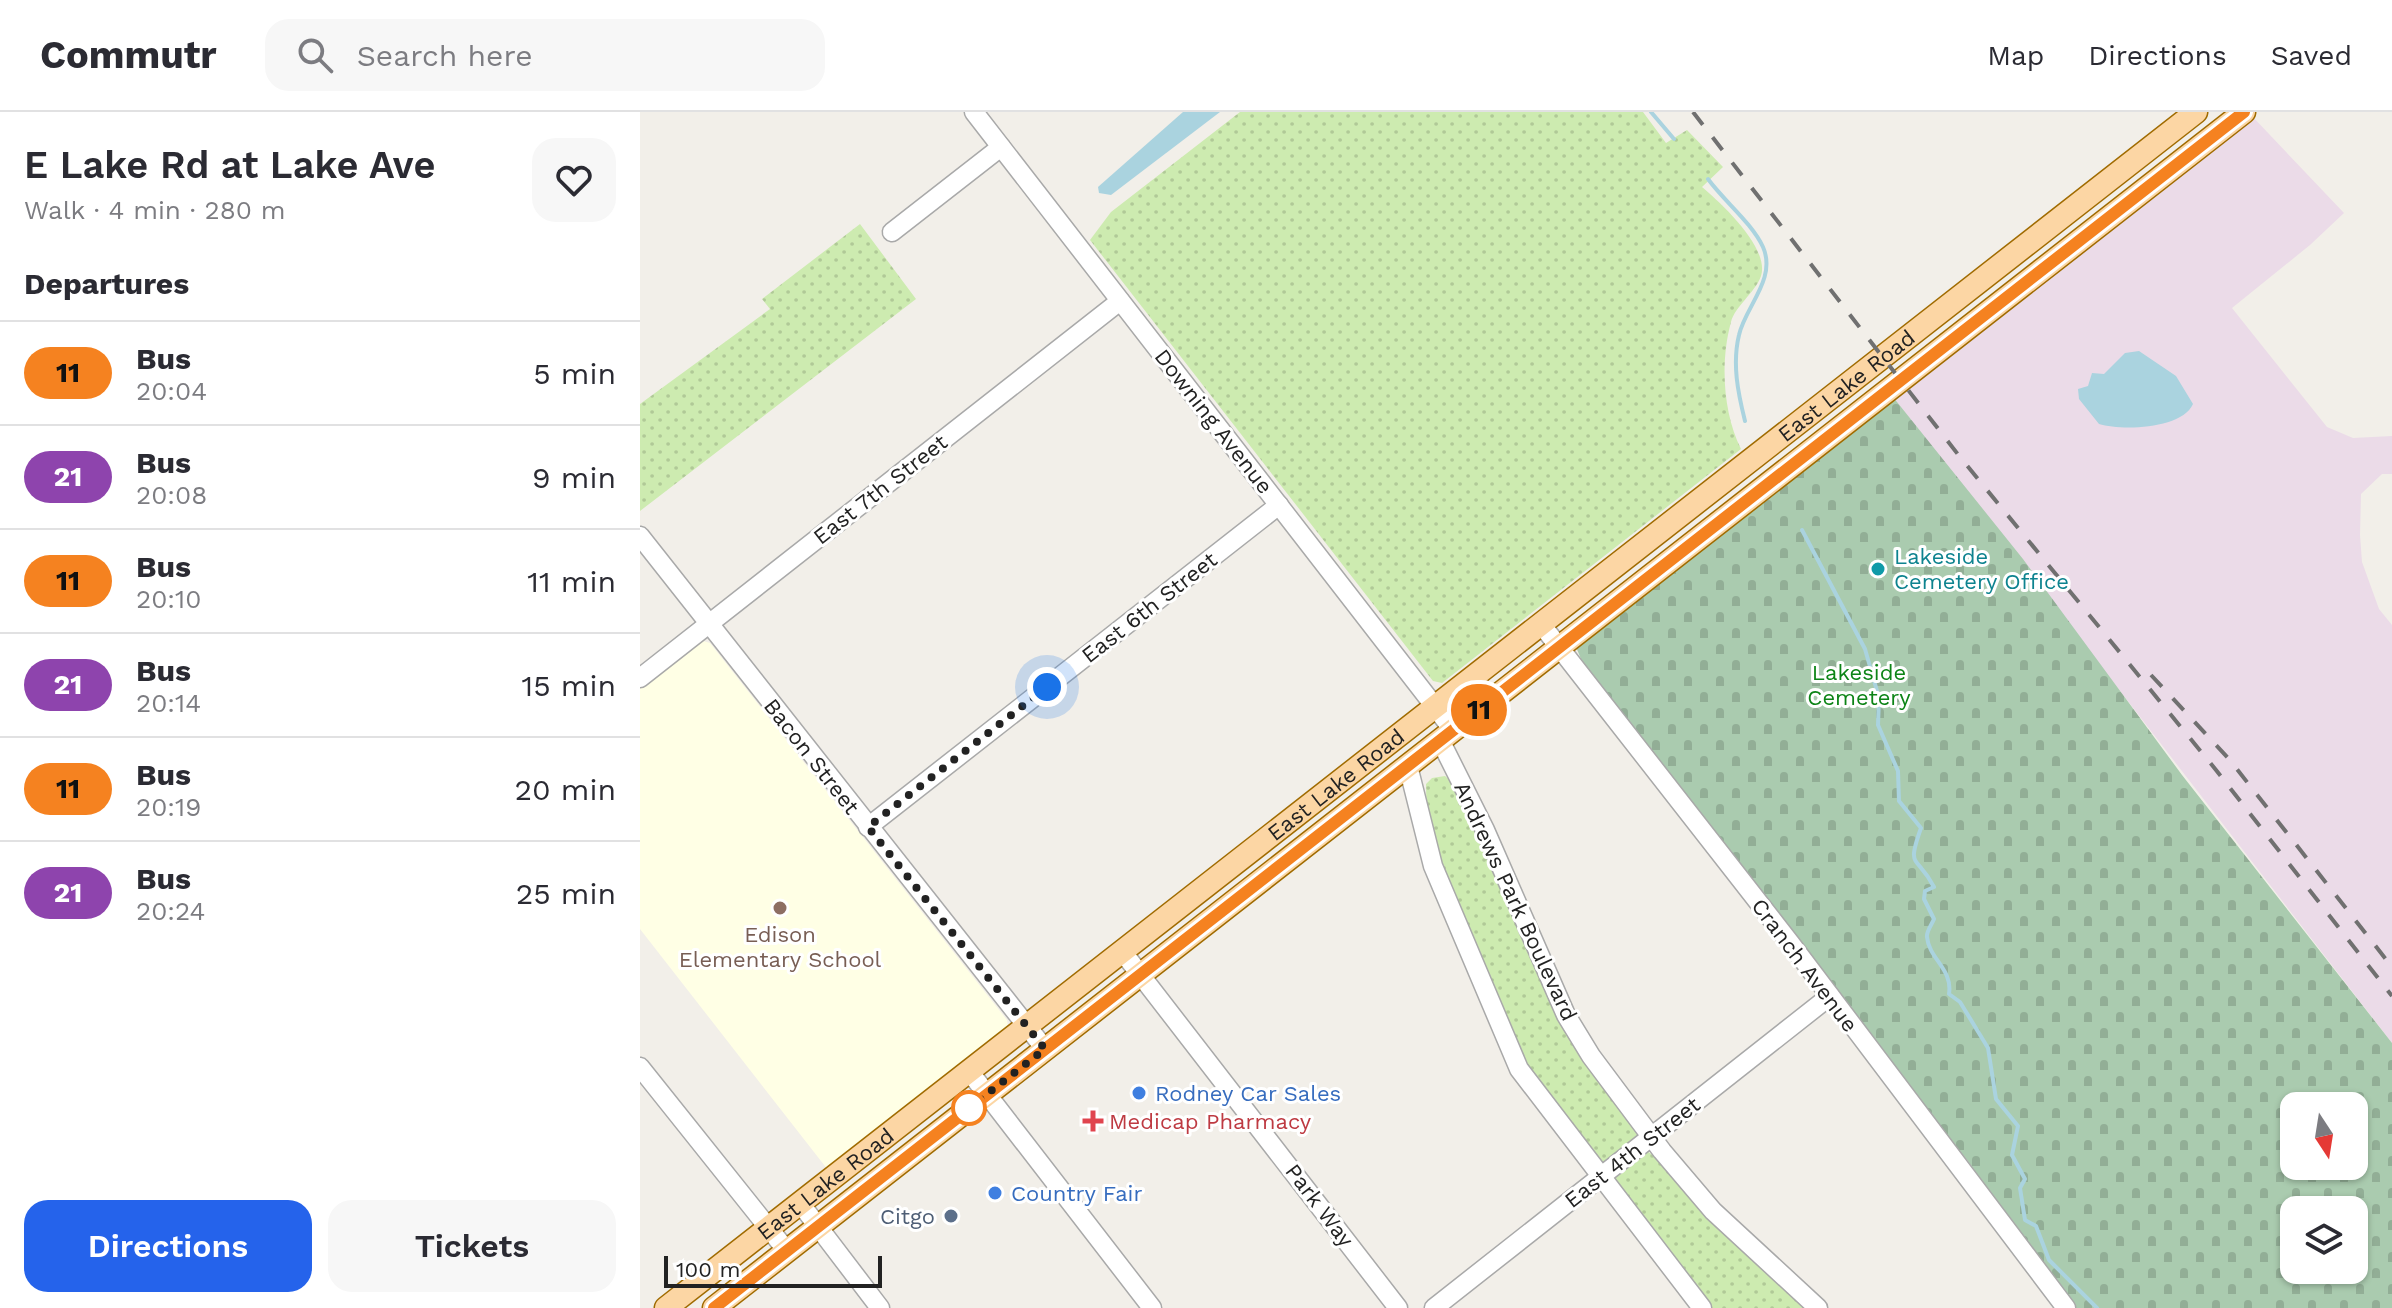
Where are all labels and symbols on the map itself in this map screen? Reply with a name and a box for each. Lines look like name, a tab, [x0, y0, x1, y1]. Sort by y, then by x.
street label: East Lake Road	[1773, 325, 1920, 447]
street label: Downing Avenue	[1149, 344, 1278, 498]
street label: East 7th Street	[808, 429, 952, 549]
place label: Lakeside Cemetery Office	[1894, 544, 2069, 594]
street label: East 6th Street	[1077, 547, 1222, 668]
marker: Lakeside Cemetery Office	[1869, 560, 1887, 578]
park label: Lakeside Cemetery	[1807, 660, 1911, 710]
your location	[1027, 667, 1067, 707]
line badge: 11	[1443, 684, 1515, 736]
street label: Bacon Street	[759, 694, 864, 819]
street label: East Lake Road	[1263, 724, 1409, 846]
street label: Andrews Park Boulevard	[1449, 778, 1582, 1025]
street label: Cranch Avenue	[1746, 894, 1863, 1037]
marker: Edison Elementary School	[771, 899, 789, 917]
place label: Edison Elementary School	[679, 922, 882, 972]
place label: Rodney Car Sales	[1155, 1081, 1341, 1106]
marker: Rodney Car Sales	[1130, 1084, 1148, 1102]
unlabelled marker	[952, 1091, 986, 1125]
street label: East 4th Street	[1560, 1092, 1705, 1213]
north arrow	[2280, 1092, 2368, 1180]
place label: Medicap Pharmacy	[1109, 1109, 1312, 1134]
marker: Medicap Pharmacy	[1084, 1112, 1102, 1130]
street label: East Lake Road	[752, 1123, 899, 1245]
street label: Park Way	[1280, 1159, 1359, 1252]
place label: Country Fair	[1011, 1181, 1142, 1206]
marker: Country Fair	[986, 1184, 1004, 1202]
place label: Citgo	[880, 1204, 935, 1229]
marker: Citgo	[942, 1207, 960, 1225]
scale bar	[664, 1252, 882, 1288]

